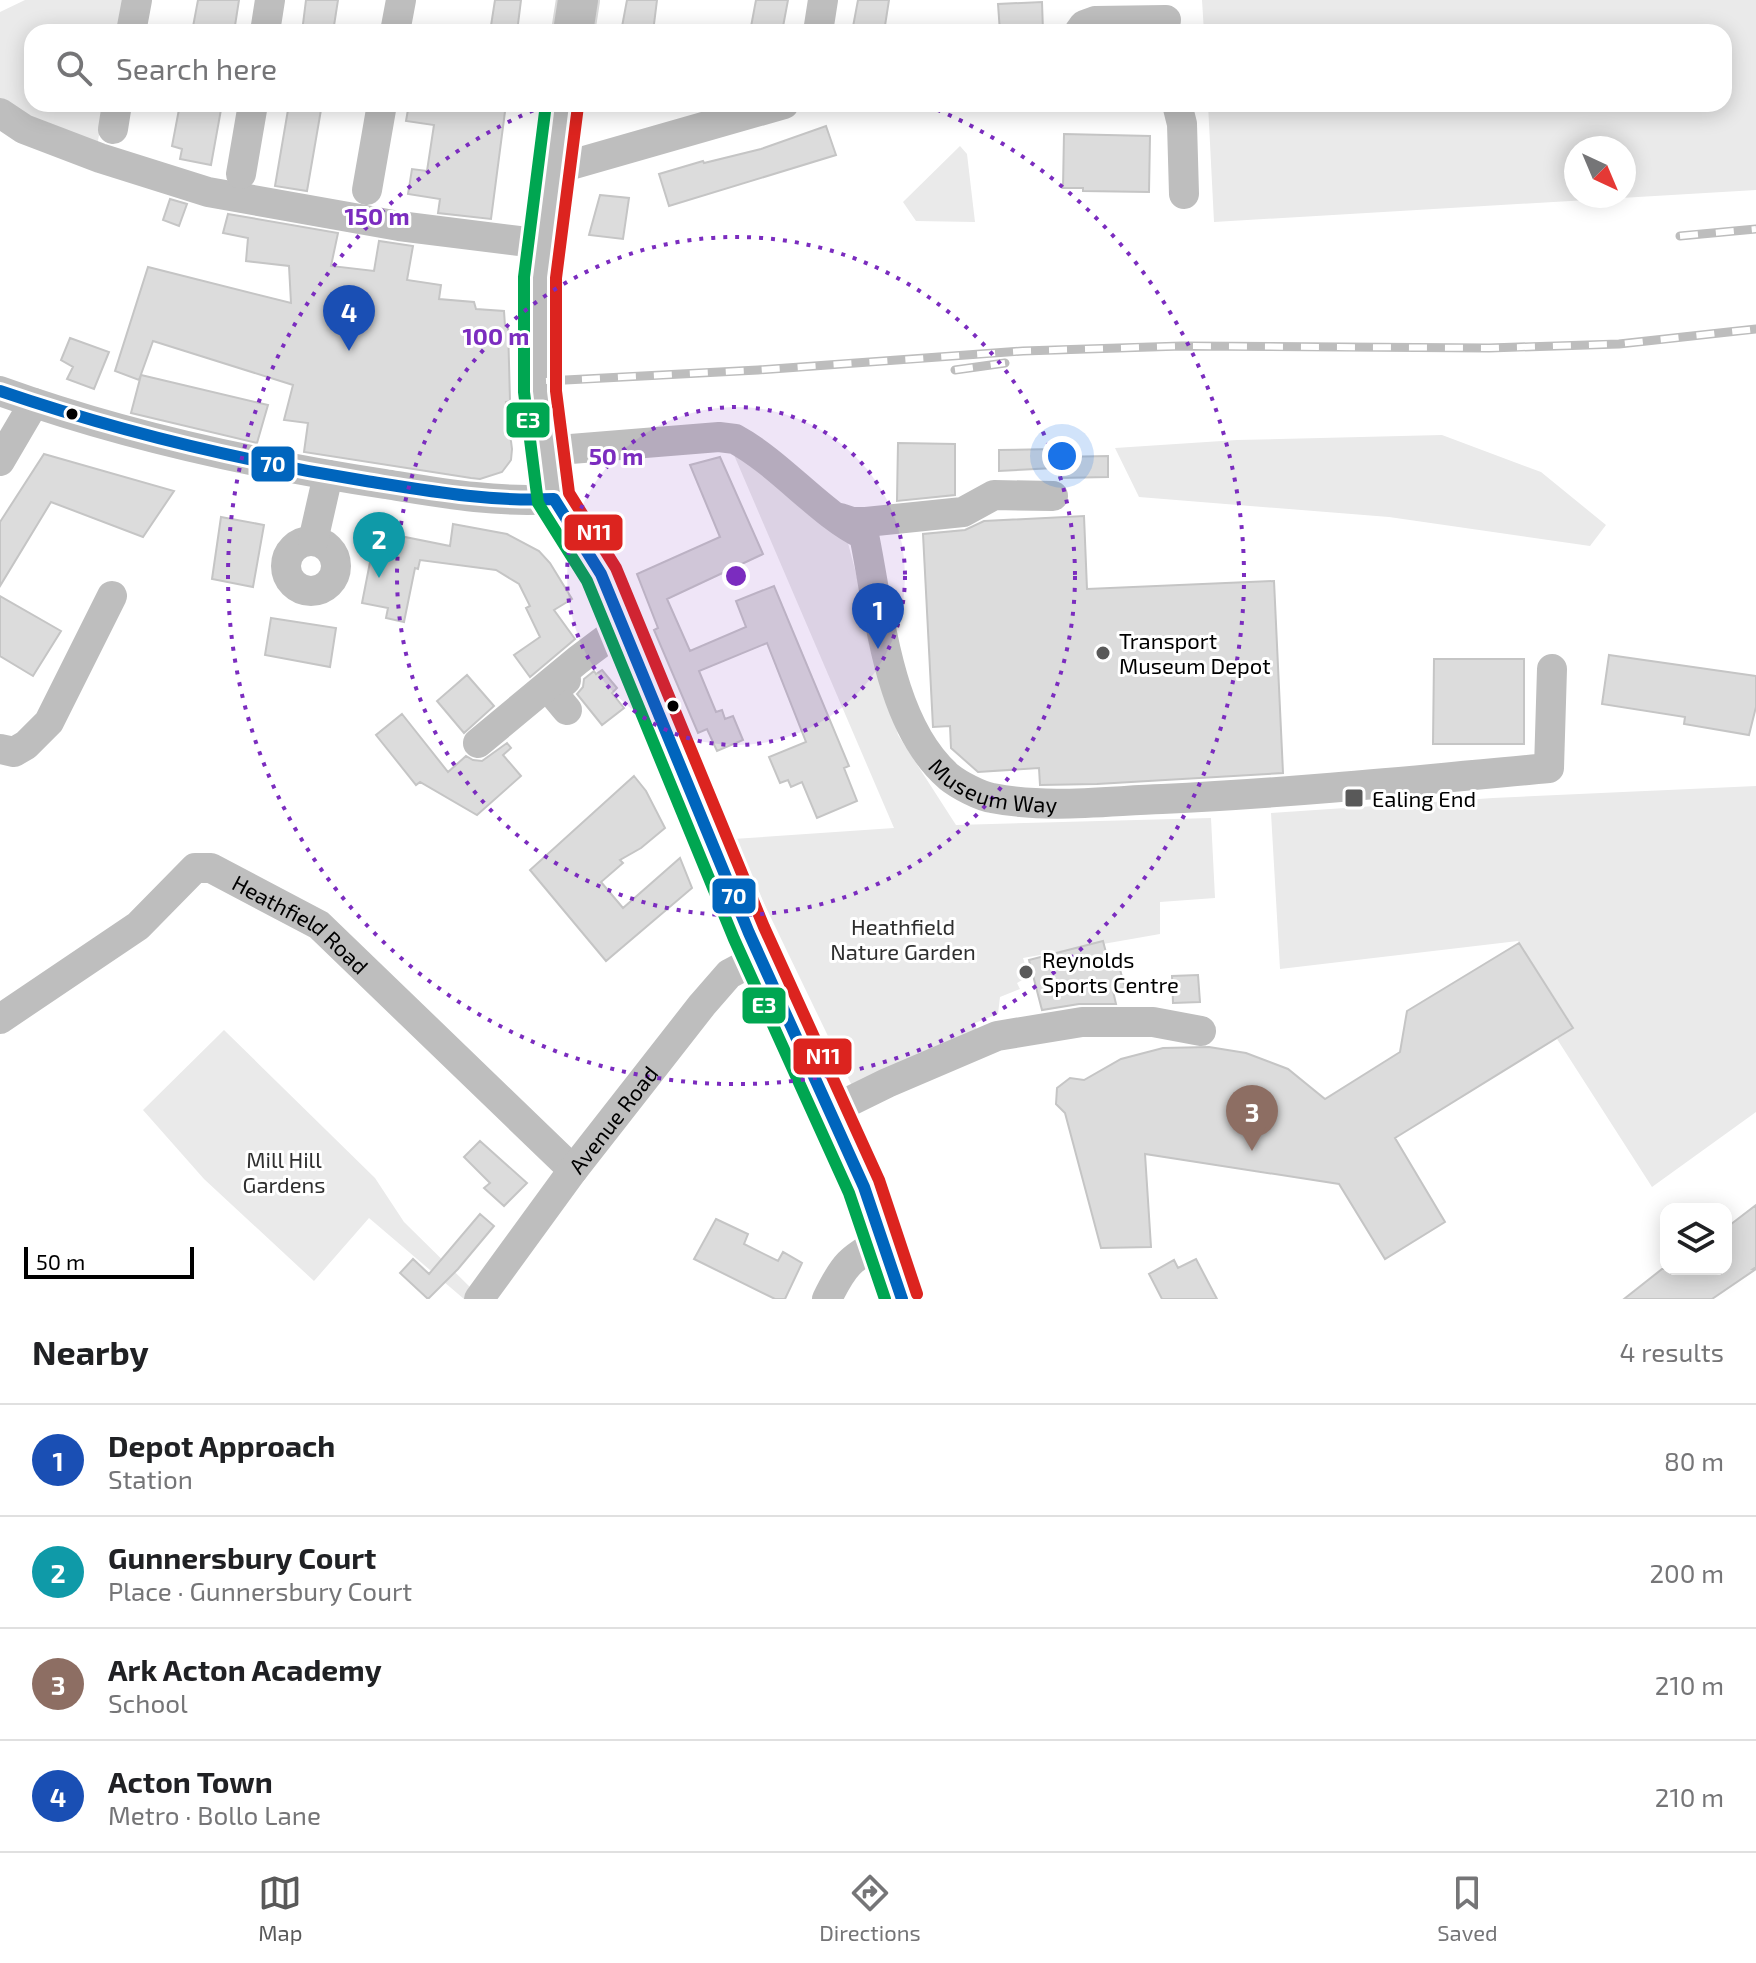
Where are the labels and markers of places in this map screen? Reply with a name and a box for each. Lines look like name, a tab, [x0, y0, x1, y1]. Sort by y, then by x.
pin: 4	[323, 285, 375, 351]
unlabelled marker	[64, 406, 80, 422]
pin: 2	[353, 512, 405, 578]
centre of rings	[722, 562, 750, 590]
pin: 1	[852, 583, 904, 649]
place label: Transport Museum Depot	[1119, 627, 1271, 678]
marker: Transport Museum Depot	[1094, 644, 1112, 662]
unlabelled marker	[665, 698, 681, 714]
place label: Ealing End	[1372, 785, 1476, 811]
marker: Ealing End	[1343, 787, 1365, 809]
place label: Reynolds Sports Centre	[1042, 946, 1179, 997]
marker: Reynolds Sports Centre	[1017, 963, 1035, 981]
pin: 3	[1226, 1085, 1278, 1151]

